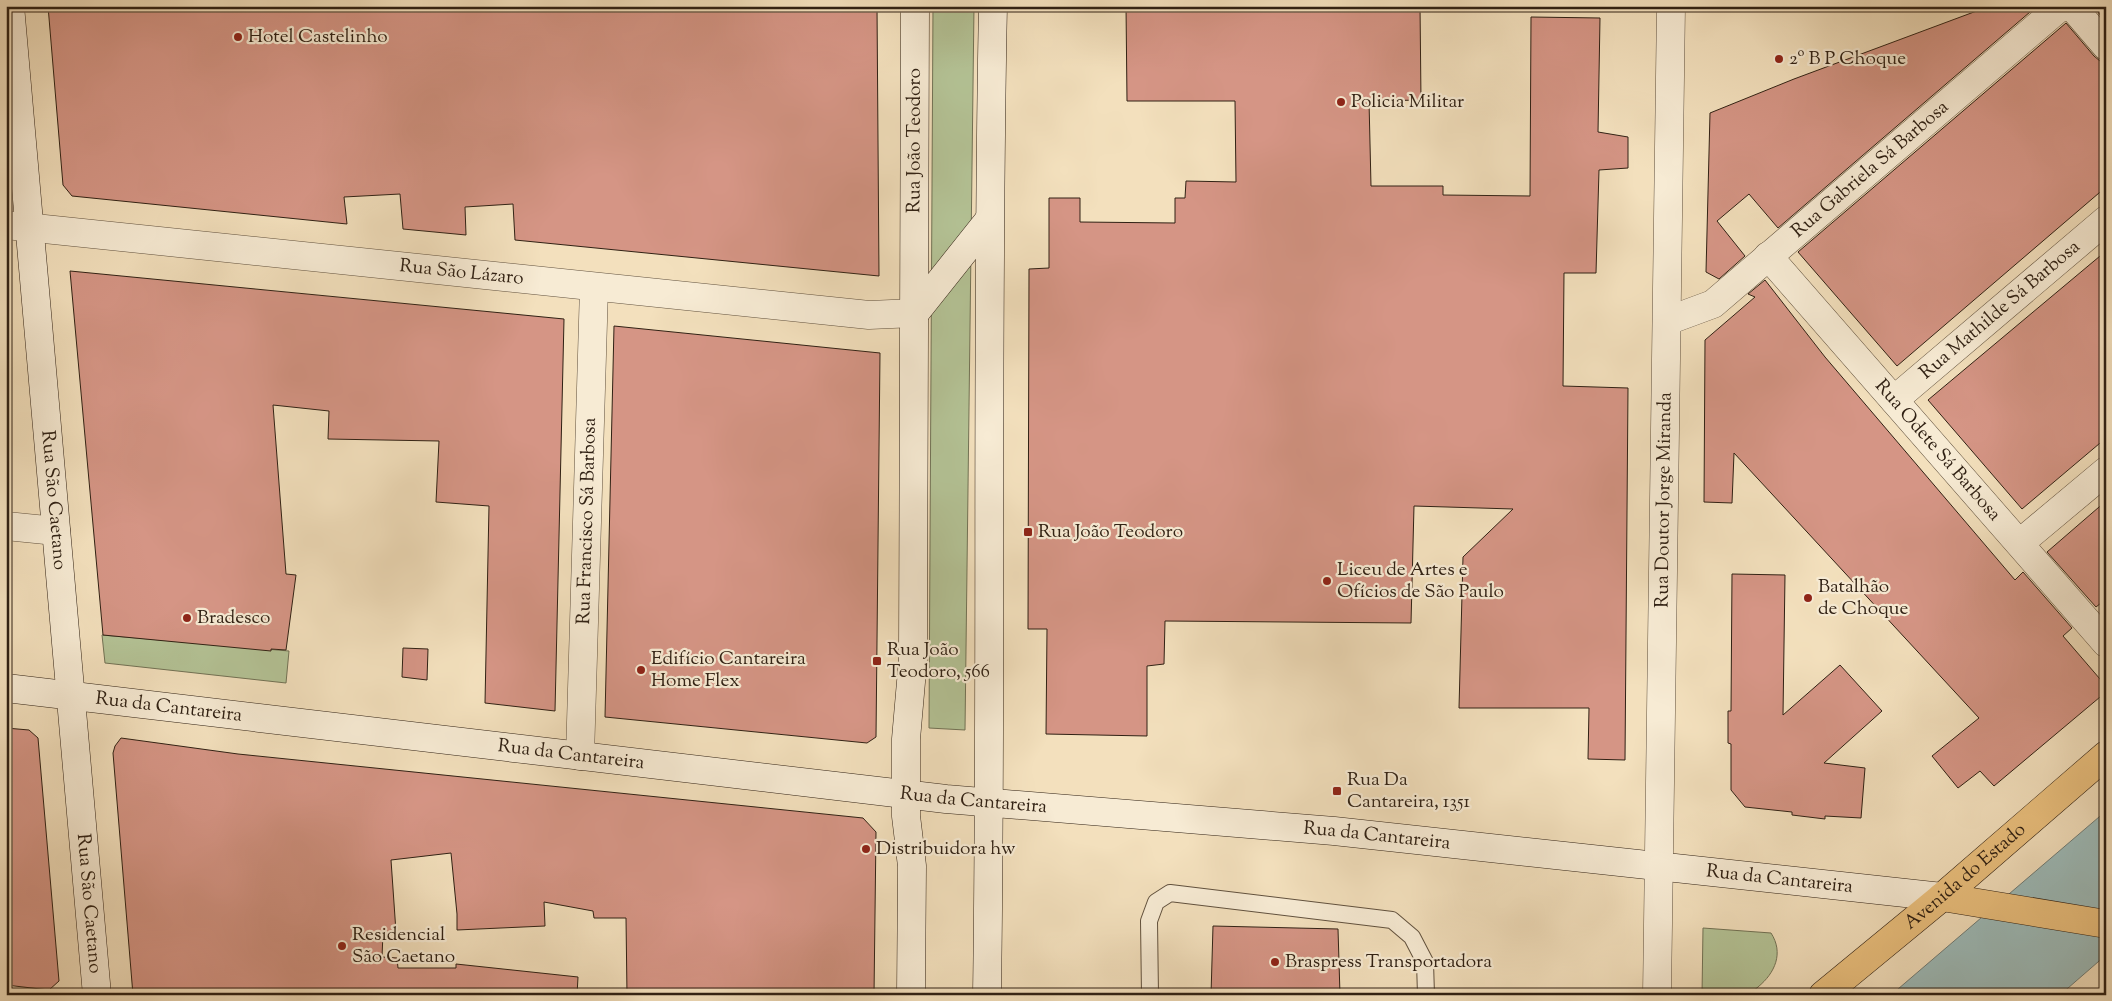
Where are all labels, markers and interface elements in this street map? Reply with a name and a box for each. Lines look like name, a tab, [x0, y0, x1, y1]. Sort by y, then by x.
place label: Hotel Castelinho	[248, 24, 388, 51]
marker: Hotel Castelinho	[232, 31, 244, 43]
place label: 2º B P Choque	[1789, 46, 1906, 73]
marker: 2º B P Choque	[1773, 53, 1785, 65]
street label: Rua João Teodoro	[901, 68, 928, 213]
place label: Policia Militar	[1351, 89, 1464, 116]
street label: Rua Gabriela Sá Barbosa	[1786, 94, 1955, 245]
marker: Policia Militar	[1335, 96, 1347, 108]
street label: Rua Mathilde Sá Barbosa	[1914, 234, 2086, 386]
street label: Rua São Lázaro	[398, 253, 525, 292]
street label: Rua Odete Sá Barbosa	[1868, 373, 2007, 527]
street label: Rua Doutor Jorge Miranda	[1649, 392, 1679, 608]
street label: Rua Francisco Sá Barbosa	[570, 417, 604, 625]
street label: Rua São Caetano	[34, 429, 73, 571]
place label: Rua João Teodoro	[1038, 519, 1183, 546]
marker: Rua João Teodoro	[1022, 526, 1034, 538]
place label: Liceu de Artes e Ofícios de São Paulo	[1337, 557, 1504, 606]
place label: Batalhão de Choque	[1818, 574, 1909, 623]
marker: Liceu de Artes e Ofícios de São Paulo	[1321, 575, 1333, 587]
marker: Batalhão de Choque	[1802, 592, 1814, 604]
place label: Bradesco	[197, 605, 270, 632]
marker: Bradesco	[181, 612, 193, 624]
place label: Rua João Teodoro, 566	[887, 637, 990, 686]
place label: Edifício Cantareira Home Flex	[651, 646, 806, 695]
marker: Rua João Teodoro, 566	[871, 655, 883, 667]
marker: Edifício Cantareira Home Flex	[635, 664, 647, 676]
street label: Rua da Cantareira	[94, 685, 244, 729]
street label: Rua da Cantareira	[496, 733, 646, 777]
place label: Rua Da Cantareira, 1351	[1347, 767, 1470, 816]
street label: Rua da Cantareira	[898, 780, 1048, 821]
marker: Rua Da Cantareira, 1351	[1331, 785, 1343, 797]
street label: Rua da Cantareira	[1302, 815, 1452, 857]
street label: Avenida do Estado	[1898, 817, 2032, 936]
street label: Rua São Caetano	[69, 833, 109, 975]
place label: Distribuidora hw	[876, 836, 1015, 863]
marker: Distribuidora hw	[860, 843, 872, 855]
street label: Rua da Cantareira	[1705, 858, 1855, 901]
place label: Residencial São Caetano	[352, 922, 455, 971]
marker: Residencial São Caetano	[336, 940, 348, 952]
place label: Braspress Transportadora	[1285, 949, 1492, 976]
marker: Braspress Transportadora	[1269, 956, 1281, 968]

